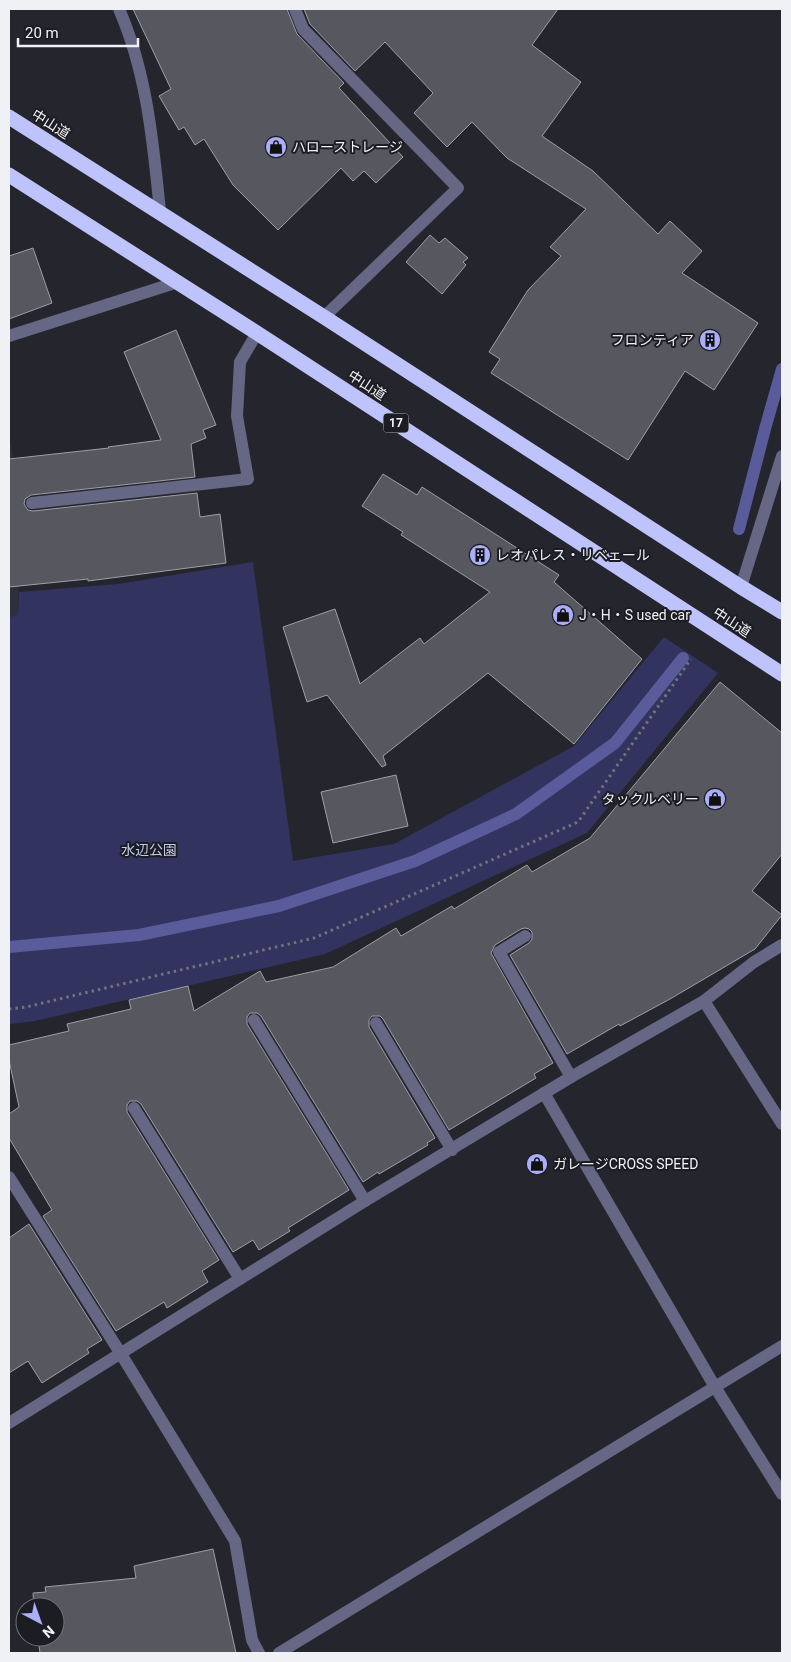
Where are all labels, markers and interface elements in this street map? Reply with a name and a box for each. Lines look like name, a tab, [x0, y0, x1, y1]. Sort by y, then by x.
scale bar	[18, 15, 138, 47]
text: 20 m	[25, 24, 59, 42]
street label: 中山道	[29, 106, 73, 142]
shop icon: ハローストレージ	[264, 135, 288, 159]
place label: ハローストレージ	[292, 139, 403, 155]
building icon: フロンティア	[698, 328, 722, 352]
place label: フロンティア	[611, 332, 694, 348]
street label: 中山道	[345, 367, 389, 403]
road number: 17	[384, 413, 408, 432]
building icon: レオパレス・リベェール	[468, 543, 492, 567]
place label: レオパレス・リベェール	[496, 547, 650, 563]
shop icon: J・H・S used car	[551, 603, 575, 627]
street label: 中山道	[710, 604, 754, 640]
place label: J・H・S used car	[579, 607, 690, 623]
shop icon: タックルベリー	[703, 787, 727, 811]
place label: タックルベリー	[601, 791, 699, 807]
park label: 水辺公園	[121, 842, 177, 858]
shop icon: ガレージCROSS SPEED	[525, 1152, 549, 1176]
place label: ガレージCROSS SPEED	[553, 1156, 698, 1172]
north arrow	[15, 1597, 65, 1647]
text: N	[40, 1623, 58, 1641]

